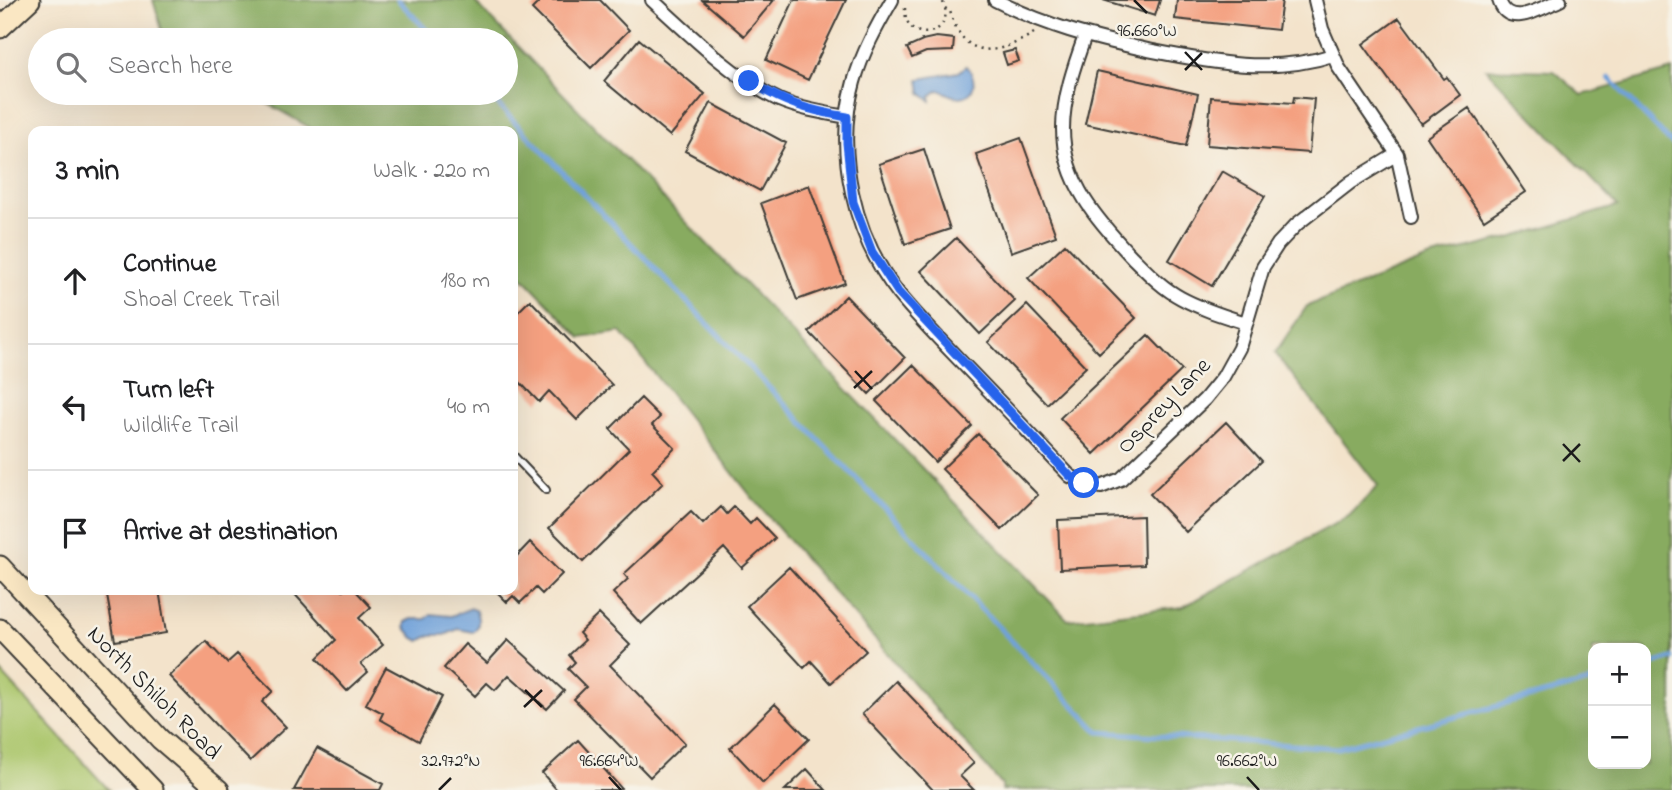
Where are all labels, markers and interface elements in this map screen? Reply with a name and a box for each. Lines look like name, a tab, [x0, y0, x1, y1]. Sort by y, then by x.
text: 96.660°W	[1117, 19, 1177, 45]
search box	[28, 28, 518, 105]
icon: search	[52, 48, 90, 86]
text: Search here	[108, 48, 233, 86]
route end	[733, 65, 764, 96]
text: 3 min	[56, 150, 119, 194]
text: Walk · 220 m	[373, 155, 490, 188]
text: Continue	[123, 246, 216, 284]
icon: ahead	[56, 262, 94, 300]
text: 180 m	[441, 265, 490, 298]
text: Shoal Creek Trail	[123, 284, 280, 317]
street label: Osprey Lane	[1109, 350, 1221, 464]
text: Turn left	[123, 372, 214, 410]
icon: left	[56, 388, 94, 426]
text: 40 m	[447, 391, 490, 424]
text: Wildlife Trail	[123, 410, 238, 443]
route start	[1068, 467, 1099, 498]
icon: arrive	[56, 514, 94, 552]
text: Arrive at destination	[123, 514, 338, 552]
street label: North Shiloh Road	[78, 618, 229, 769]
map controls	[1588, 643, 1651, 769]
button: +	[1588, 643, 1651, 706]
button: −	[1588, 706, 1651, 769]
text: 32.972°N	[422, 749, 480, 775]
text: 96.664°W	[579, 749, 639, 775]
text: 96.662°W	[1217, 749, 1277, 775]

